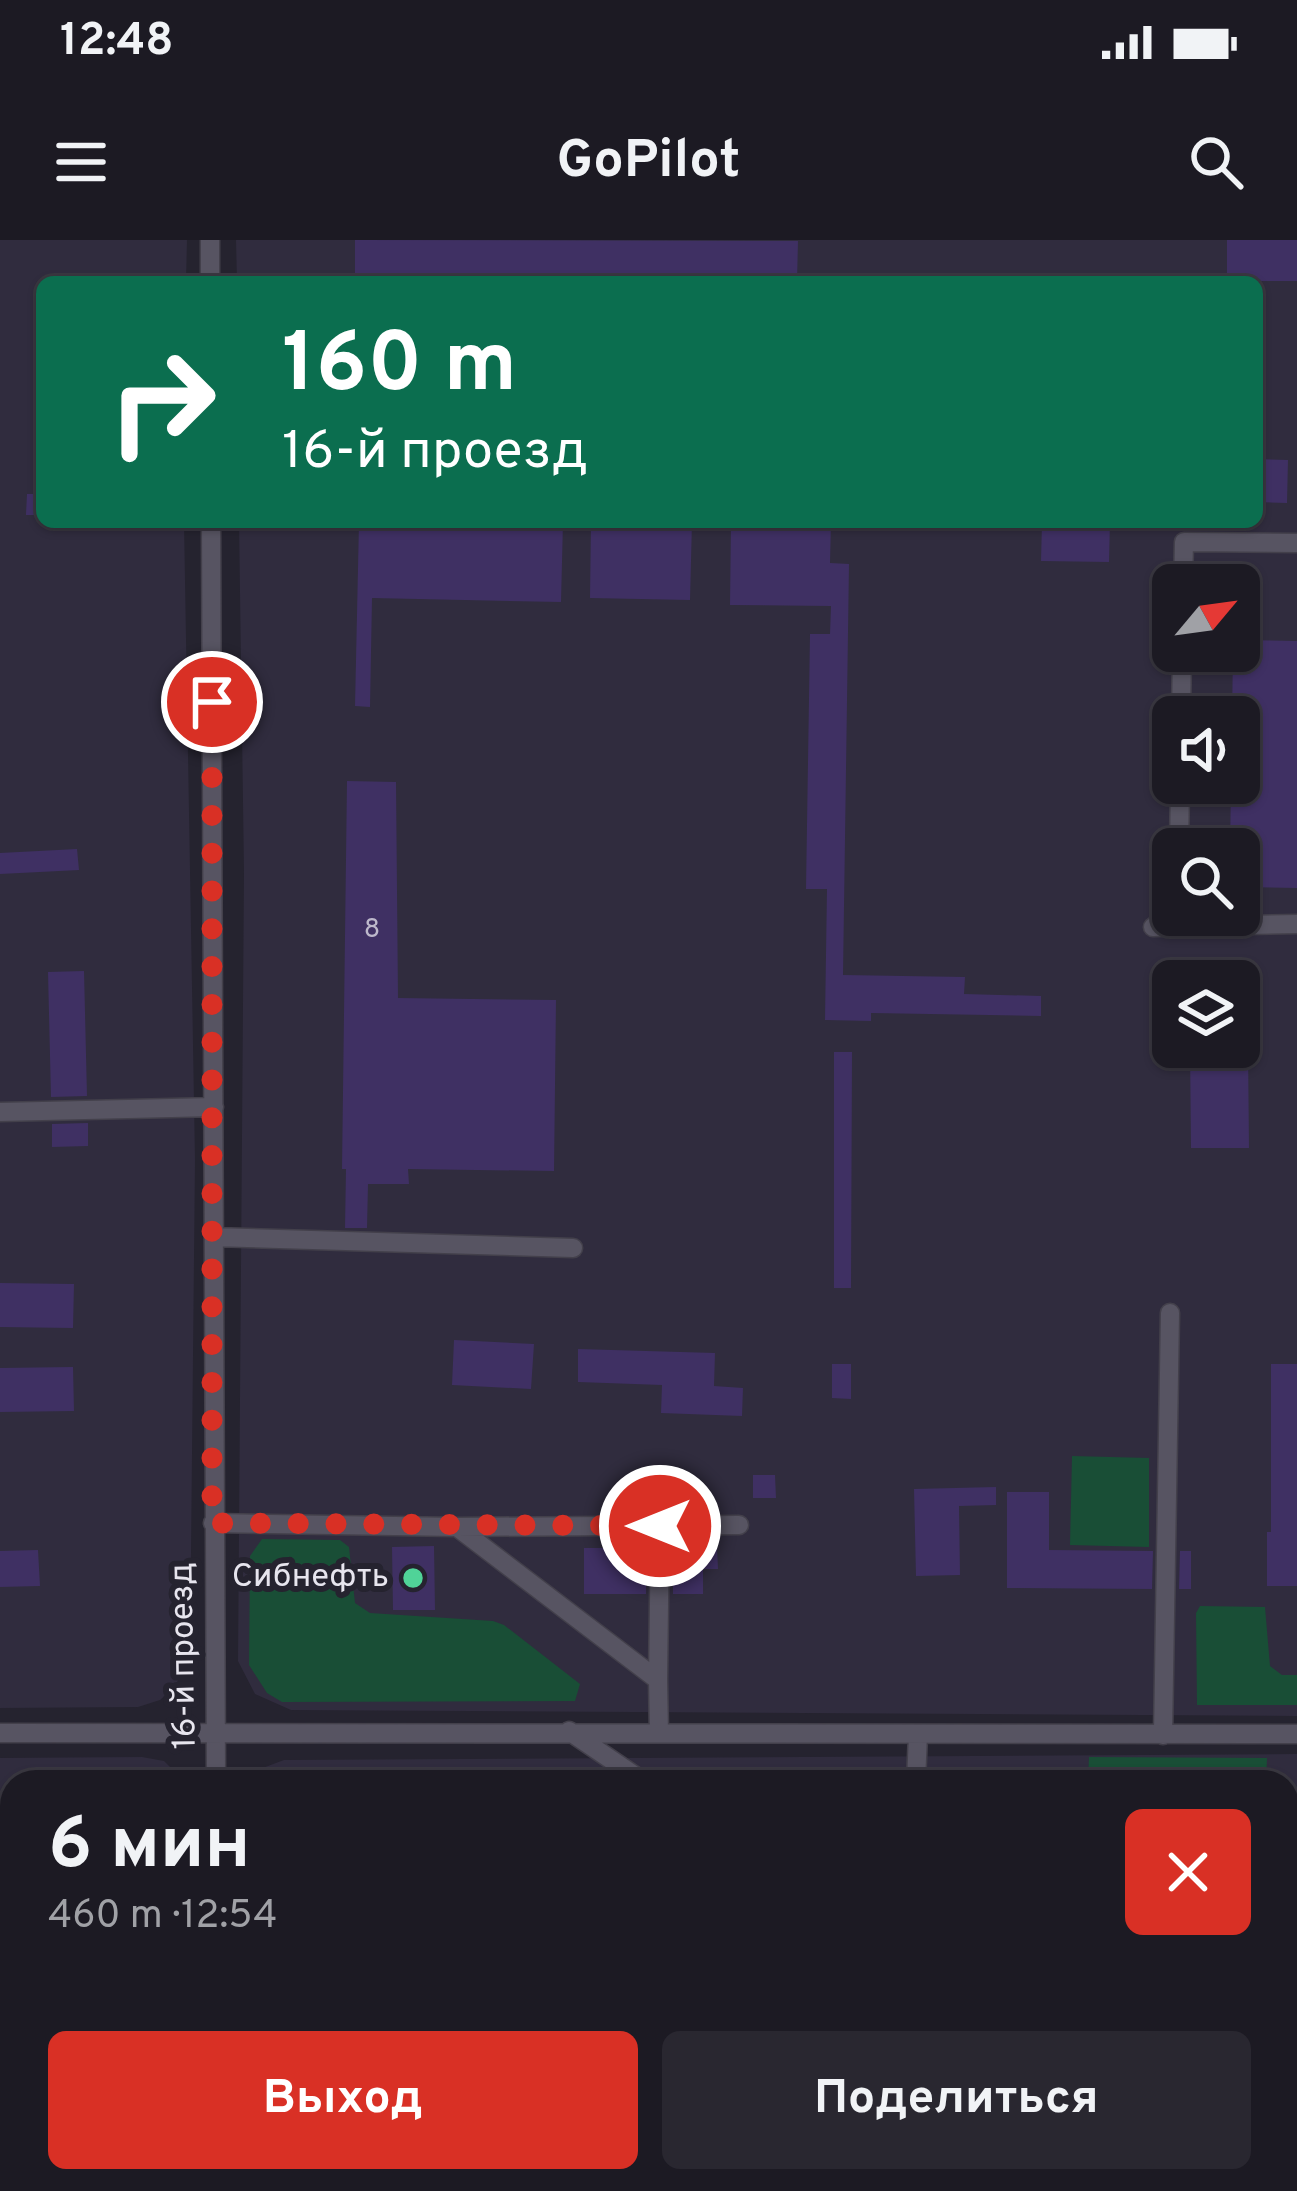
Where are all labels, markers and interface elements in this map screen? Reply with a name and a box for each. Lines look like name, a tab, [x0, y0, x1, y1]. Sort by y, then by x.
text: 12:48	[60, 14, 174, 71]
text: GoPilot	[556, 128, 741, 197]
icon: menu	[48, 129, 114, 195]
icon: search	[1183, 129, 1249, 195]
text: 160 m	[282, 315, 517, 421]
icon: right	[84, 324, 240, 480]
text: 16-й проезд	[282, 419, 588, 488]
north arrow	[1152, 564, 1260, 672]
map controls	[1152, 564, 1260, 1068]
pin	[161, 651, 263, 753]
icon: arrive	[179, 669, 245, 735]
button: sound	[1152, 696, 1260, 804]
button: search	[1152, 828, 1260, 936]
house number: 8	[364, 913, 380, 947]
button: layers	[1152, 960, 1260, 1068]
position arrow	[597, 1463, 723, 1589]
place label: Сибнефть	[232, 1557, 389, 1599]
street label: 16-й проезд	[162, 1562, 208, 1750]
marker: Сибнефть	[400, 1565, 426, 1591]
text: 6 мин	[48, 1802, 251, 1894]
button: close	[1125, 1809, 1251, 1935]
text: 460 m · 12:54	[48, 1893, 277, 1942]
button: Выход	[48, 2031, 638, 2169]
button: Поделиться	[662, 2031, 1251, 2169]

